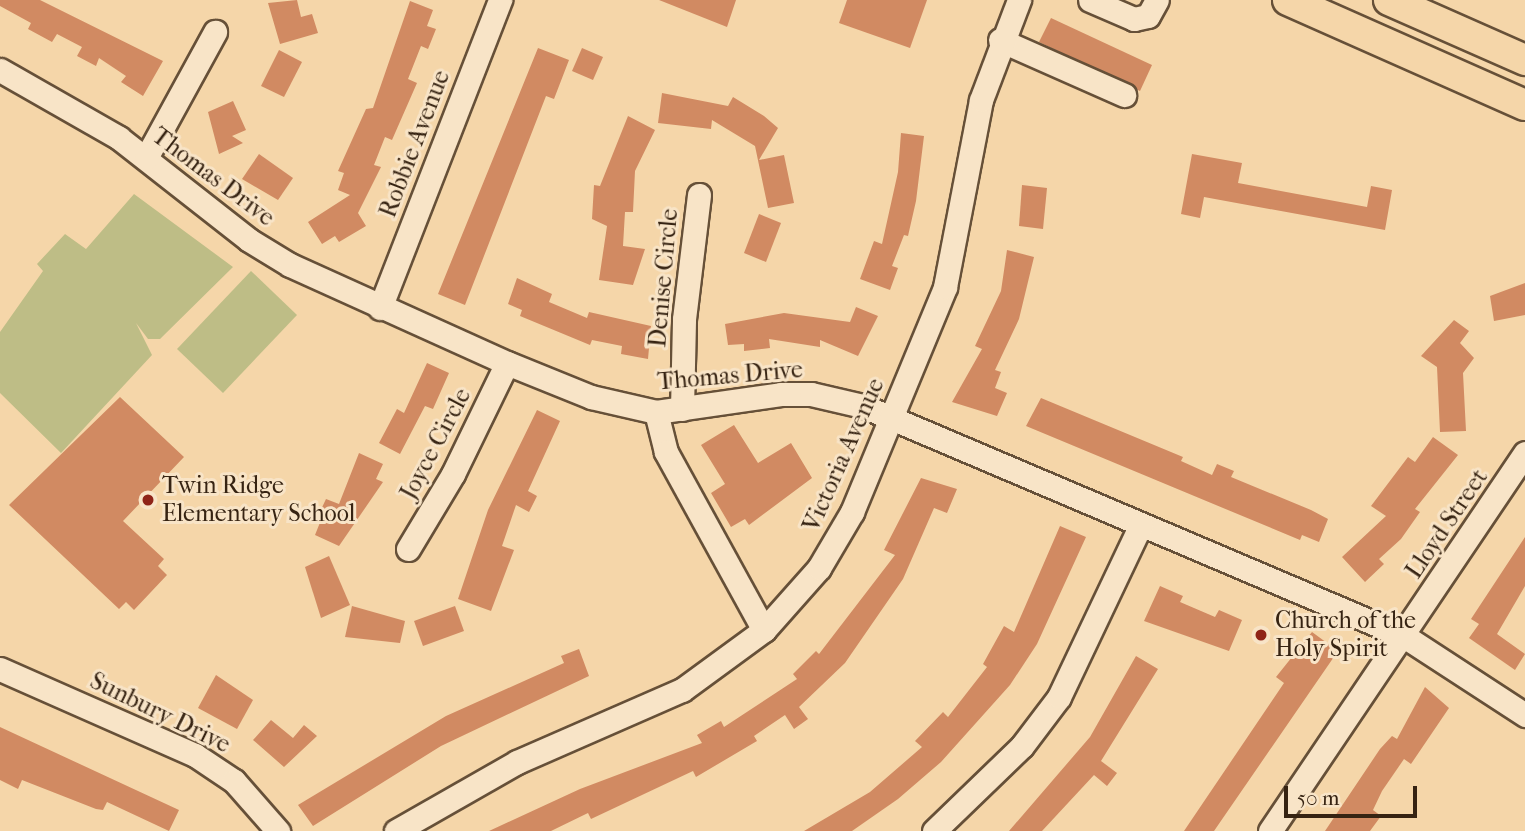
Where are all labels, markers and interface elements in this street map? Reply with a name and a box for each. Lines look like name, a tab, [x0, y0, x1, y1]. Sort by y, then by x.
street label: Robbie Avenue	[374, 66, 456, 222]
street label: Thomas Drive	[146, 122, 280, 232]
street label: Denise Circle	[644, 207, 684, 349]
street label: Thomas Drive	[656, 355, 804, 397]
street label: Victoria Avenue	[797, 374, 891, 536]
street label: Joyce Circle	[395, 383, 477, 505]
street label: Lloyd Street	[1400, 464, 1494, 584]
place label: Twin Ridge Elementary School	[162, 472, 355, 528]
marker: Twin Ridge Elementary School	[140, 492, 156, 508]
place label: Church of the Holy Spirit	[1275, 607, 1416, 663]
marker: Church of the Holy Spirit	[1253, 627, 1269, 643]
street label: Sunbury Drive	[85, 667, 235, 759]
scale bar	[1287, 772, 1420, 816]
text: 50 m	[1297, 786, 1340, 810]

